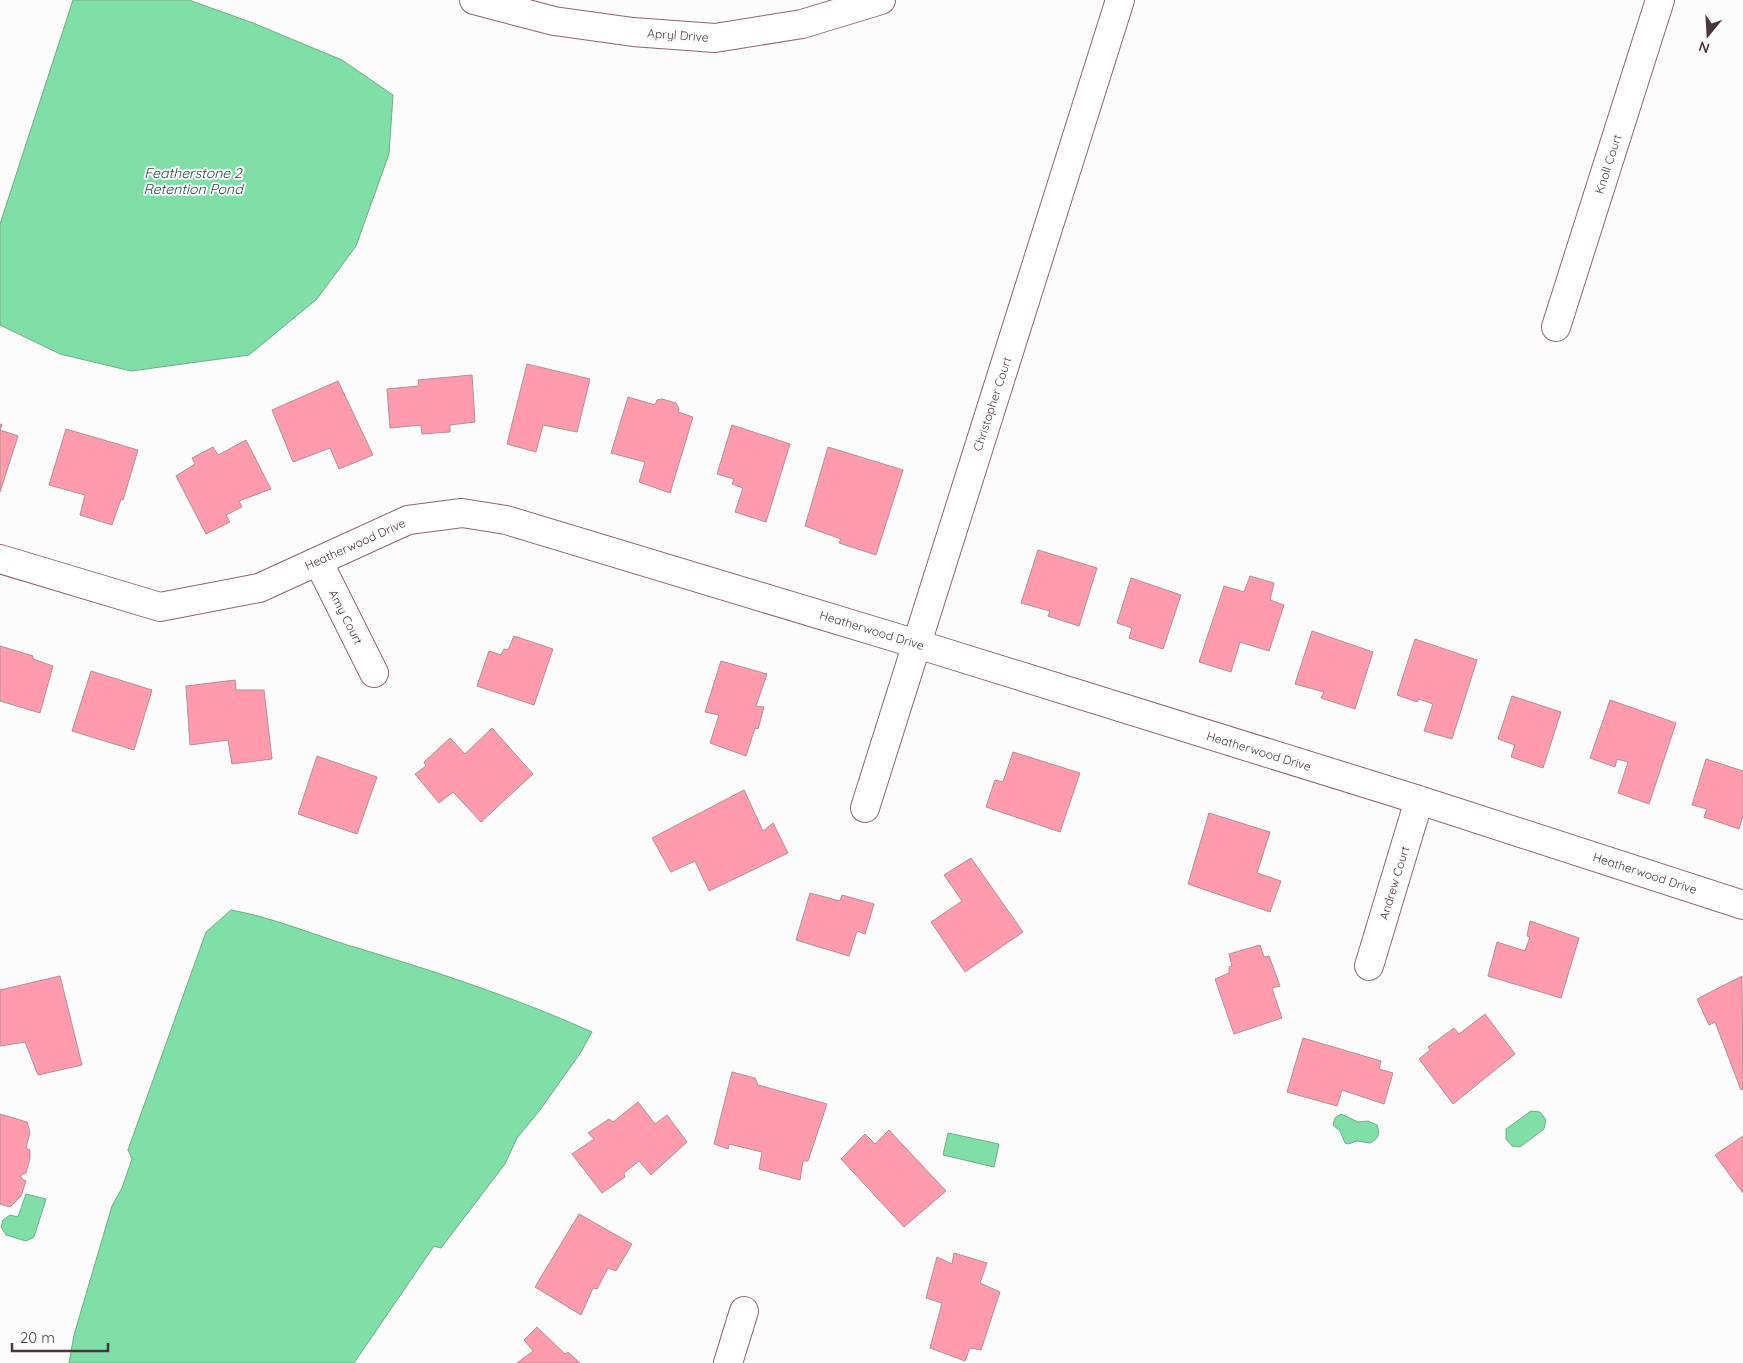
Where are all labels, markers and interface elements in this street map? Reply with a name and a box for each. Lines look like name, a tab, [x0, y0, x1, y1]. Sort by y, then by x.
north arrow	[1683, 10, 1733, 60]
street label: Apryl Drive	[647, 25, 709, 45]
text: N	[1696, 37, 1712, 58]
street label: Knoll Court	[1591, 132, 1625, 196]
water label: Featherstone 2 Retention Pond	[143, 164, 244, 198]
street label: Christopher Court	[970, 355, 1014, 453]
street label: Heatherwood Drive	[302, 515, 408, 573]
street label: Amy Court	[326, 587, 366, 647]
street label: Heatherwood Drive	[818, 607, 926, 653]
street label: Heatherwood Drive	[1205, 728, 1313, 774]
street label: Andrew Court	[1376, 844, 1412, 922]
street label: Heatherwood Drive	[1591, 849, 1699, 897]
scale bar	[12, 1320, 109, 1352]
text: 20 m	[20, 1328, 55, 1347]

